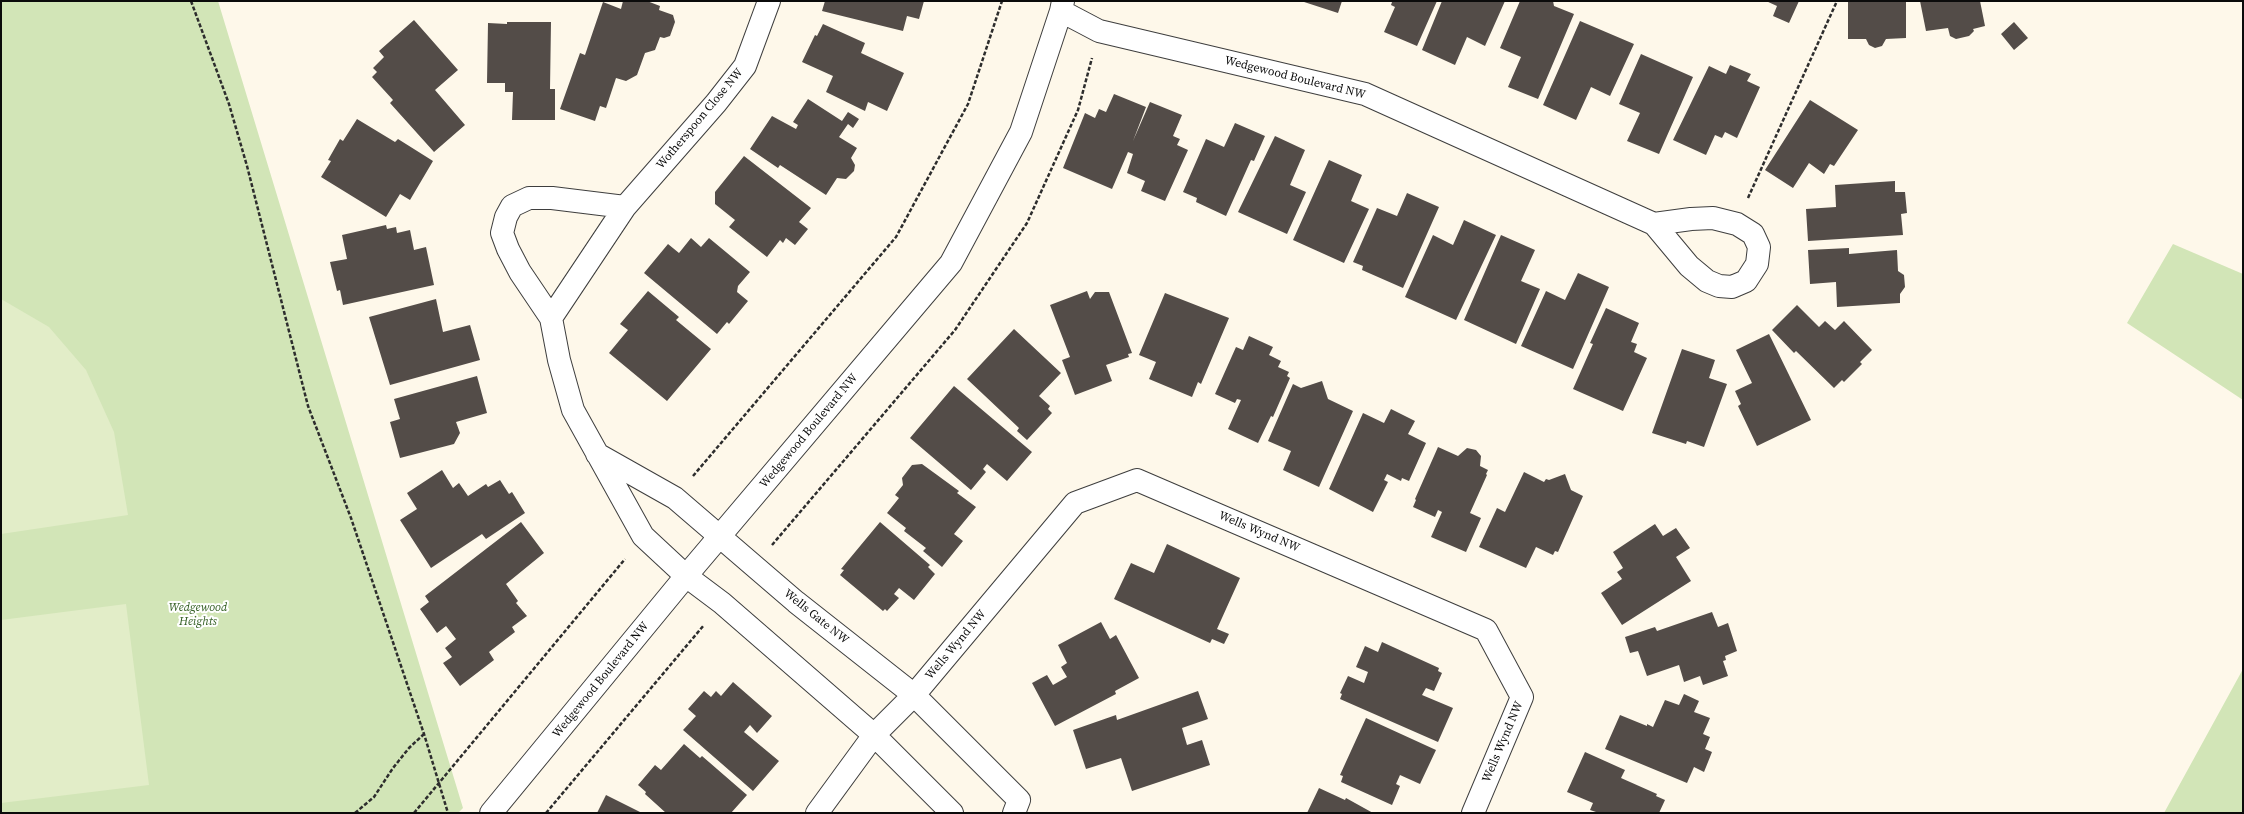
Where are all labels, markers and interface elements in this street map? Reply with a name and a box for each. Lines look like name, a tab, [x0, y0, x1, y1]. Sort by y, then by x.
street label: Wedgewood Boulevard NW	[1223, 54, 1367, 102]
street label: Wotherspoon Close NW	[654, 66, 746, 172]
street label: Wedgewood Boulevard NW	[757, 371, 861, 491]
street label: Wells Wynd NW	[1216, 509, 1302, 555]
street label: Wells Gate NW	[781, 586, 851, 648]
park label: Wedgewood Heights	[169, 601, 227, 629]
street label: Wells Wynd NW	[923, 607, 989, 683]
street label: Wedgewood Boulevard NW	[550, 619, 652, 741]
street label: Wells Wynd NW	[1480, 699, 1526, 785]

